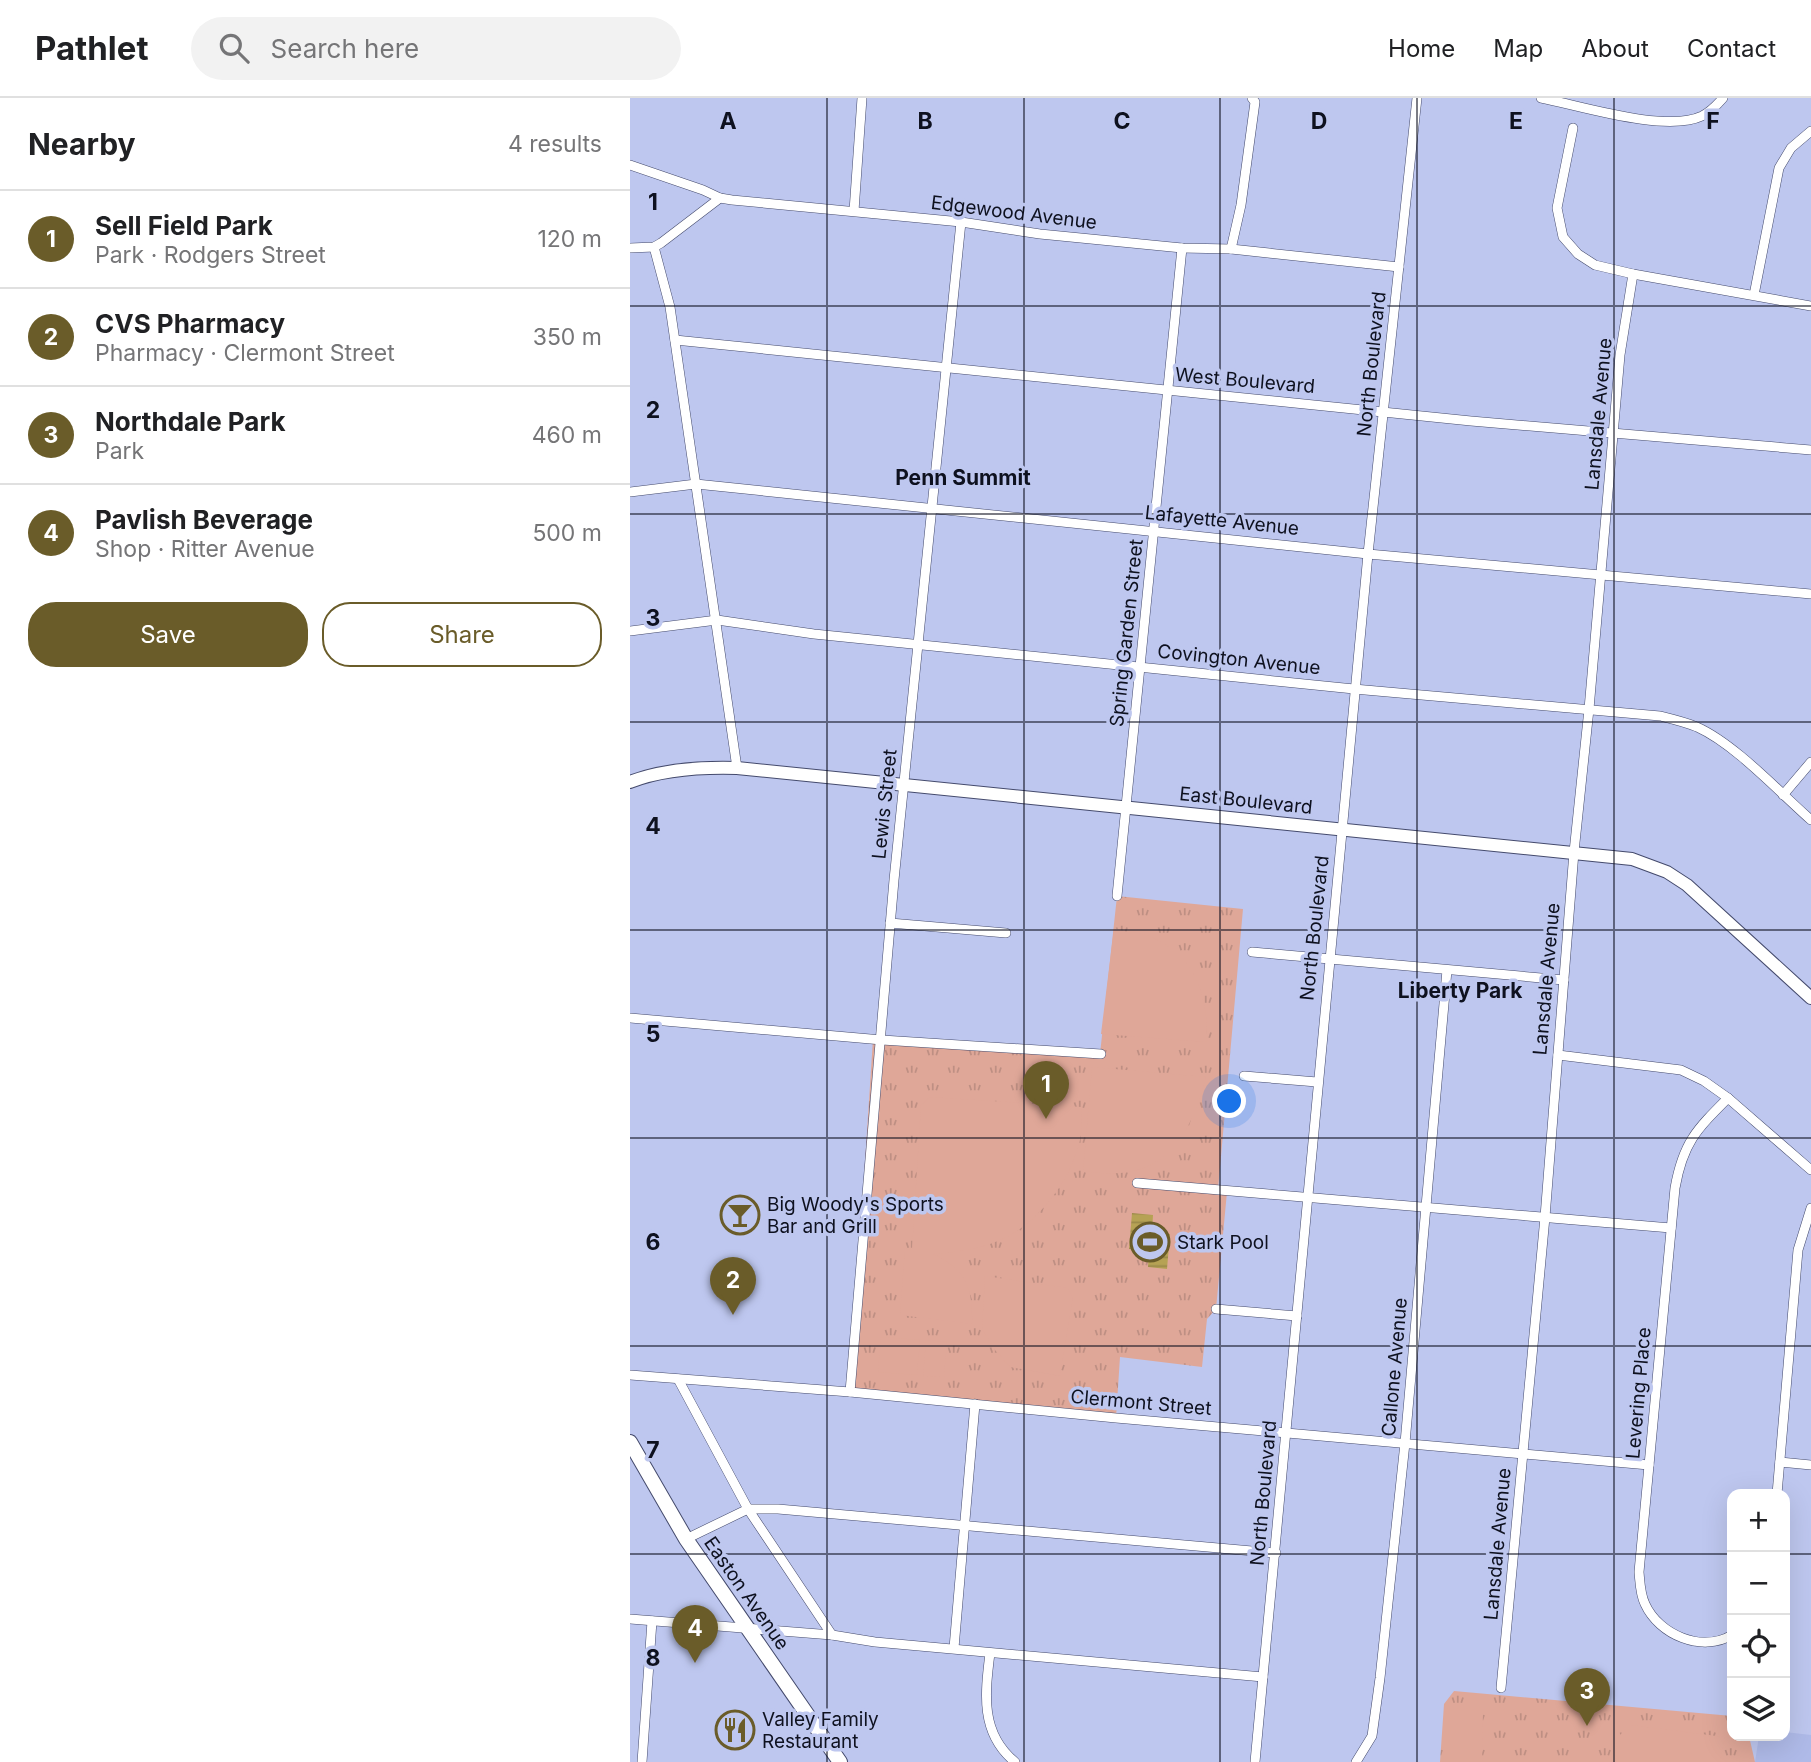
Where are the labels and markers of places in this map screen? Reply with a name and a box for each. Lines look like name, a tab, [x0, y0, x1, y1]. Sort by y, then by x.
pin: 1	[1023, 1061, 1069, 1119]
place label: Big Woody's Sports Bar and Grill	[767, 1193, 944, 1238]
bar icon: Big Woody's Sports Bar and Grill	[719, 1194, 761, 1236]
sports icon: Stark Pool	[1129, 1221, 1171, 1263]
place label: Stark Pool	[1177, 1231, 1269, 1254]
pin: 2	[710, 1257, 756, 1315]
pin: 4	[672, 1605, 718, 1663]
pin: 3	[1564, 1668, 1610, 1726]
place label: Valley Family Restaurant	[762, 1708, 879, 1753]
restaurant icon: Valley Family Restaurant	[714, 1709, 756, 1751]

